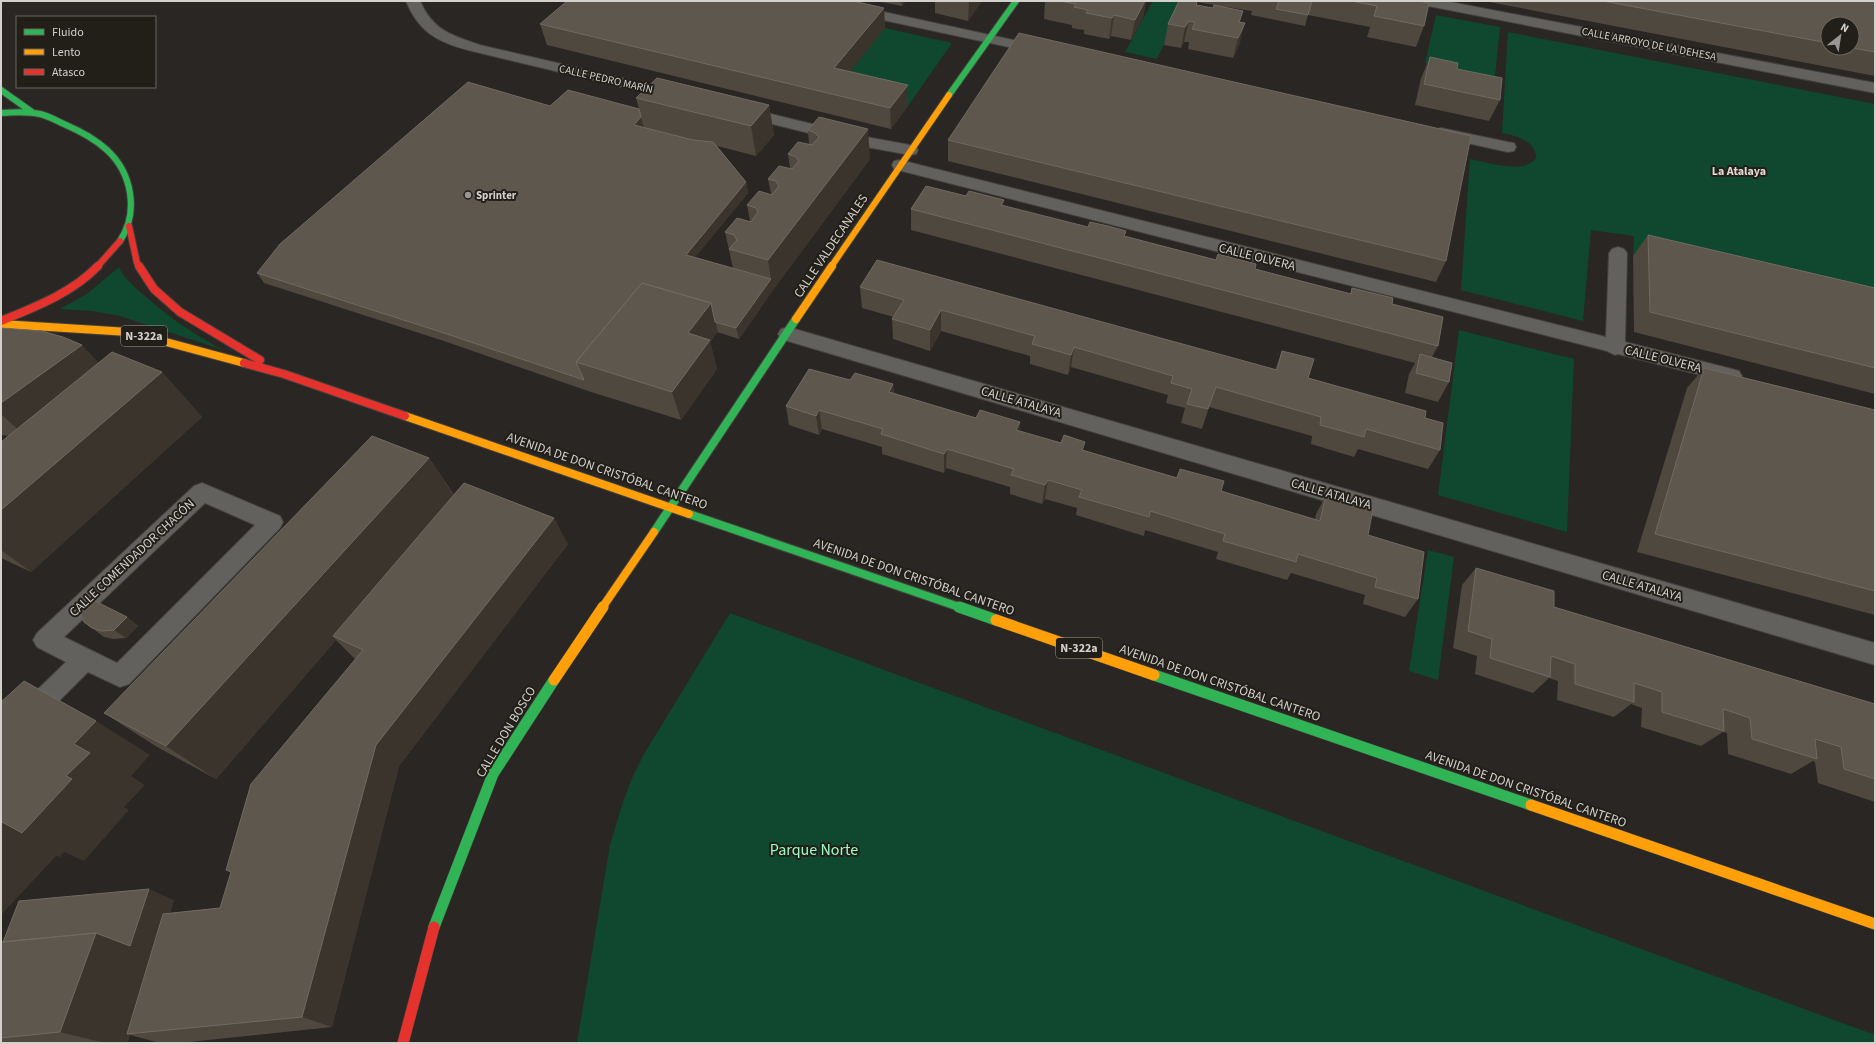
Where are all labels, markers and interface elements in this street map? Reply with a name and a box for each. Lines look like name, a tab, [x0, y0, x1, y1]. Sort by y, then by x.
legend	[16, 16, 156, 88]
north arrow	[1820, 16, 1860, 56]
text: N	[1838, 19, 1852, 36]
text: Fluido	[52, 24, 84, 41]
street label: CALLE ARROYO DE LA DEHESA	[1580, 24, 1718, 64]
text: Lento	[52, 44, 81, 61]
street label: CALLE PEDRO MARÍN	[558, 61, 654, 97]
text: Atasco	[52, 64, 85, 81]
district label: La Atalaya	[1712, 163, 1766, 180]
place label: Sprinter	[476, 188, 517, 203]
marker: Sprinter	[463, 190, 473, 200]
street label: CALLE VALDECANALES	[790, 191, 872, 301]
street label: CALLE OLVERA	[1217, 239, 1298, 275]
road number: N-322a	[121, 326, 167, 346]
street label: CALLE OLVERA	[1623, 341, 1704, 377]
street label: CALLE ATALAYA	[979, 382, 1064, 422]
street label: AVENIDA DE DON CRISTÓBAL CANTERO	[504, 428, 710, 514]
street label: CALLE ATALAYA	[1289, 474, 1374, 514]
street label: CALLE COMENDADOR CHACÓN	[65, 495, 199, 621]
street label: AVENIDA DE DON CRISTÓBAL CANTERO	[811, 534, 1017, 620]
street label: CALLE ATALAYA	[1600, 566, 1685, 606]
road number: N-322a	[1056, 638, 1102, 658]
street label: AVENIDA DE DON CRISTÓBAL CANTERO	[1117, 640, 1323, 726]
street label: CALLE DON BOSCO	[472, 683, 540, 781]
street label: AVENIDA DE DON CRISTÓBAL CANTERO	[1423, 746, 1629, 832]
park label: Parque Norte	[770, 839, 858, 861]

